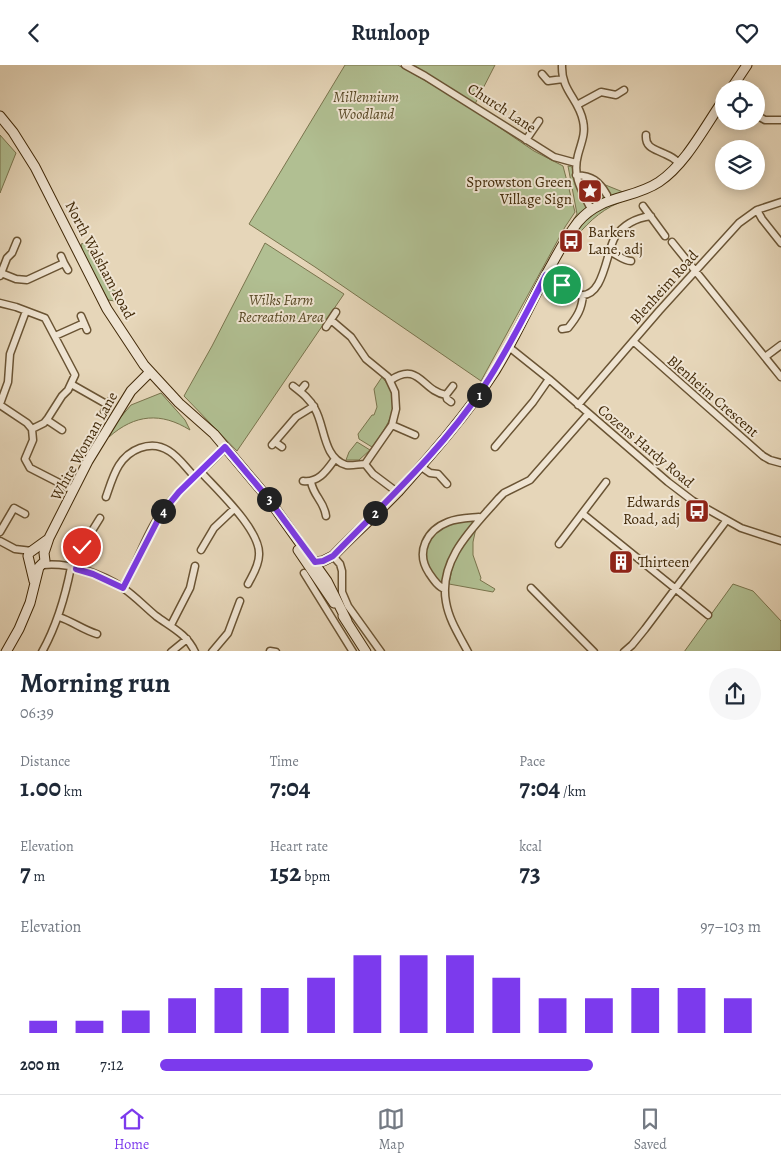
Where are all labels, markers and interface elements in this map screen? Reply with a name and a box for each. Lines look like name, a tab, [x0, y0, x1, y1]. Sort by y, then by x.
text: Runloop	[351, 18, 430, 48]
icon: back	[20, 19, 48, 47]
icon: heart	[733, 19, 761, 47]
street label: Church Lane	[464, 78, 540, 138]
map controls	[715, 80, 765, 190]
button: locate	[715, 80, 765, 130]
park label: Millennium Woodland	[333, 87, 399, 124]
button: layers	[715, 140, 765, 190]
place label: Sprowston Green Village Sign	[466, 172, 572, 209]
place icon: Sprowston Green Village Sign	[577, 178, 603, 204]
street label: North Walsham Road	[60, 198, 140, 323]
place label: Barkers Lane, adj	[588, 222, 643, 259]
bus stop icon: Barkers Lane, adj	[558, 228, 584, 254]
street label: Blenheim Road	[625, 245, 703, 328]
pin	[541, 264, 583, 306]
icon: arrive	[548, 271, 576, 299]
park label: Wilks Farm Recreation Area	[238, 290, 324, 327]
street label: Blenheim Crescent	[663, 351, 763, 441]
pin: 1	[466, 383, 492, 407]
text: 1	[477, 386, 482, 405]
street label: White Woman Lane	[45, 388, 122, 505]
street label: Cozens Hardy Road	[594, 400, 699, 493]
pin: 3	[256, 487, 282, 511]
text: 3	[266, 490, 273, 509]
place label: Edwards Road, adj	[623, 492, 680, 529]
bus stop icon: Edwards Road, adj	[684, 498, 710, 524]
pin: 4	[150, 499, 176, 523]
pin: 2	[362, 501, 388, 525]
text: 4	[160, 502, 167, 521]
text: 2	[372, 504, 379, 523]
pin	[61, 526, 103, 568]
icon: check	[68, 533, 96, 561]
building icon: Thirteen	[608, 549, 634, 575]
place label: Thirteen	[638, 552, 689, 572]
text: Morning run	[20, 664, 170, 702]
button: share	[709, 668, 761, 720]
text: 06:39	[20, 702, 54, 724]
text: Distance	[20, 752, 70, 771]
text: Time	[270, 752, 299, 771]
text: Pace	[519, 752, 545, 771]
text: 1.00	[20, 771, 61, 805]
text: 7:04	[270, 771, 311, 805]
text: 7:04	[519, 771, 560, 805]
text: km	[61, 782, 82, 801]
text: /km	[560, 782, 586, 801]
text: Elevation	[20, 837, 74, 856]
text: Heart rate	[270, 837, 328, 856]
text: kcal	[519, 837, 542, 856]
text: 7	[20, 856, 31, 890]
text: 152	[270, 856, 301, 890]
text: 73	[519, 856, 541, 890]
text: m	[31, 867, 45, 886]
text: bpm	[301, 867, 330, 886]
text: Elevation	[20, 916, 81, 938]
text: 97–103 m	[700, 916, 761, 938]
text: 200 m	[20, 1054, 60, 1076]
text: 7:12	[100, 1054, 124, 1076]
tab: Home	[114, 1105, 149, 1154]
tab: Map	[377, 1105, 405, 1154]
tab: Saved	[634, 1105, 667, 1154]

